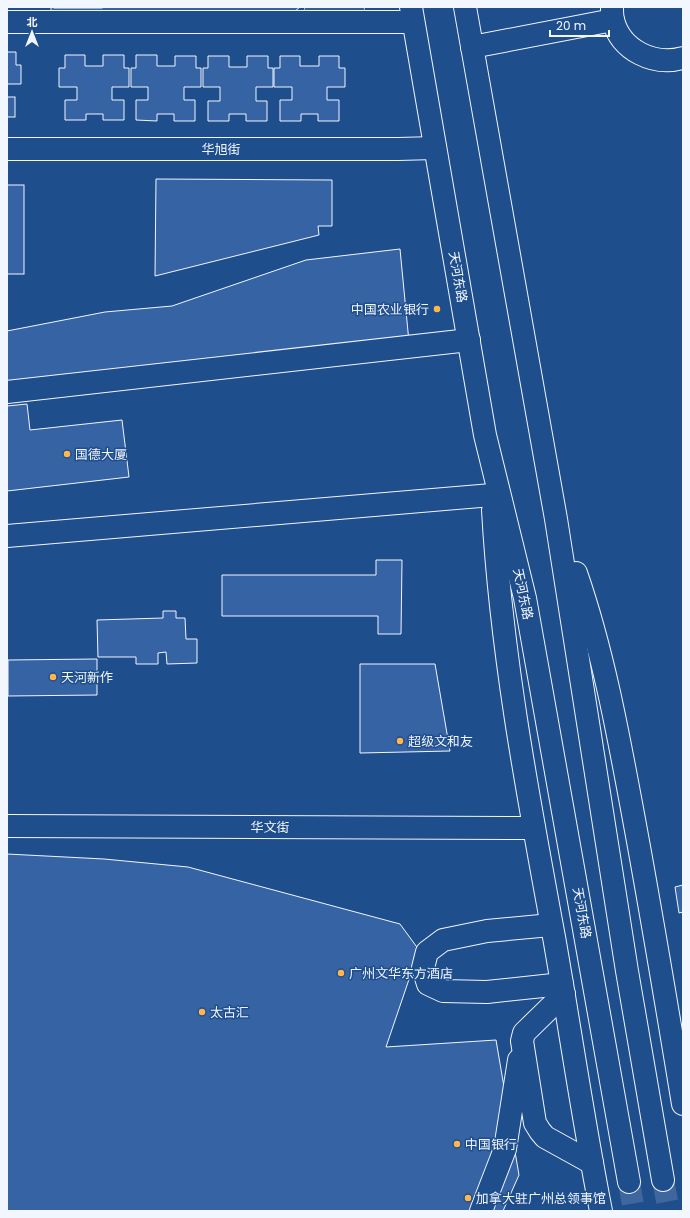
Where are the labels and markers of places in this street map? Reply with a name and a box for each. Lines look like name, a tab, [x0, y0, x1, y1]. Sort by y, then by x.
place label: 中国农业银行	[351, 300, 429, 319]
marker: 中国农业银行	[432, 304, 442, 314]
place label: 国德大厦	[75, 445, 127, 464]
marker: 国德大厦	[62, 449, 72, 459]
place label: 天河新作	[61, 668, 113, 687]
marker: 天河新作	[48, 672, 58, 682]
place label: 超级文和友	[408, 732, 473, 751]
marker: 超级文和友	[395, 736, 405, 746]
place label: 广州文华东方酒店	[349, 964, 453, 983]
marker: 广州文华东方酒店	[336, 968, 346, 978]
place label: 太古汇	[210, 1003, 249, 1022]
marker: 太古汇	[197, 1007, 207, 1017]
place label: 中国银行	[465, 1135, 517, 1154]
marker: 中国银行	[452, 1139, 462, 1149]
place label: 加拿大驻广州总领事馆	[476, 1189, 606, 1208]
marker: 加拿大驻广州总领事馆	[463, 1193, 473, 1203]

